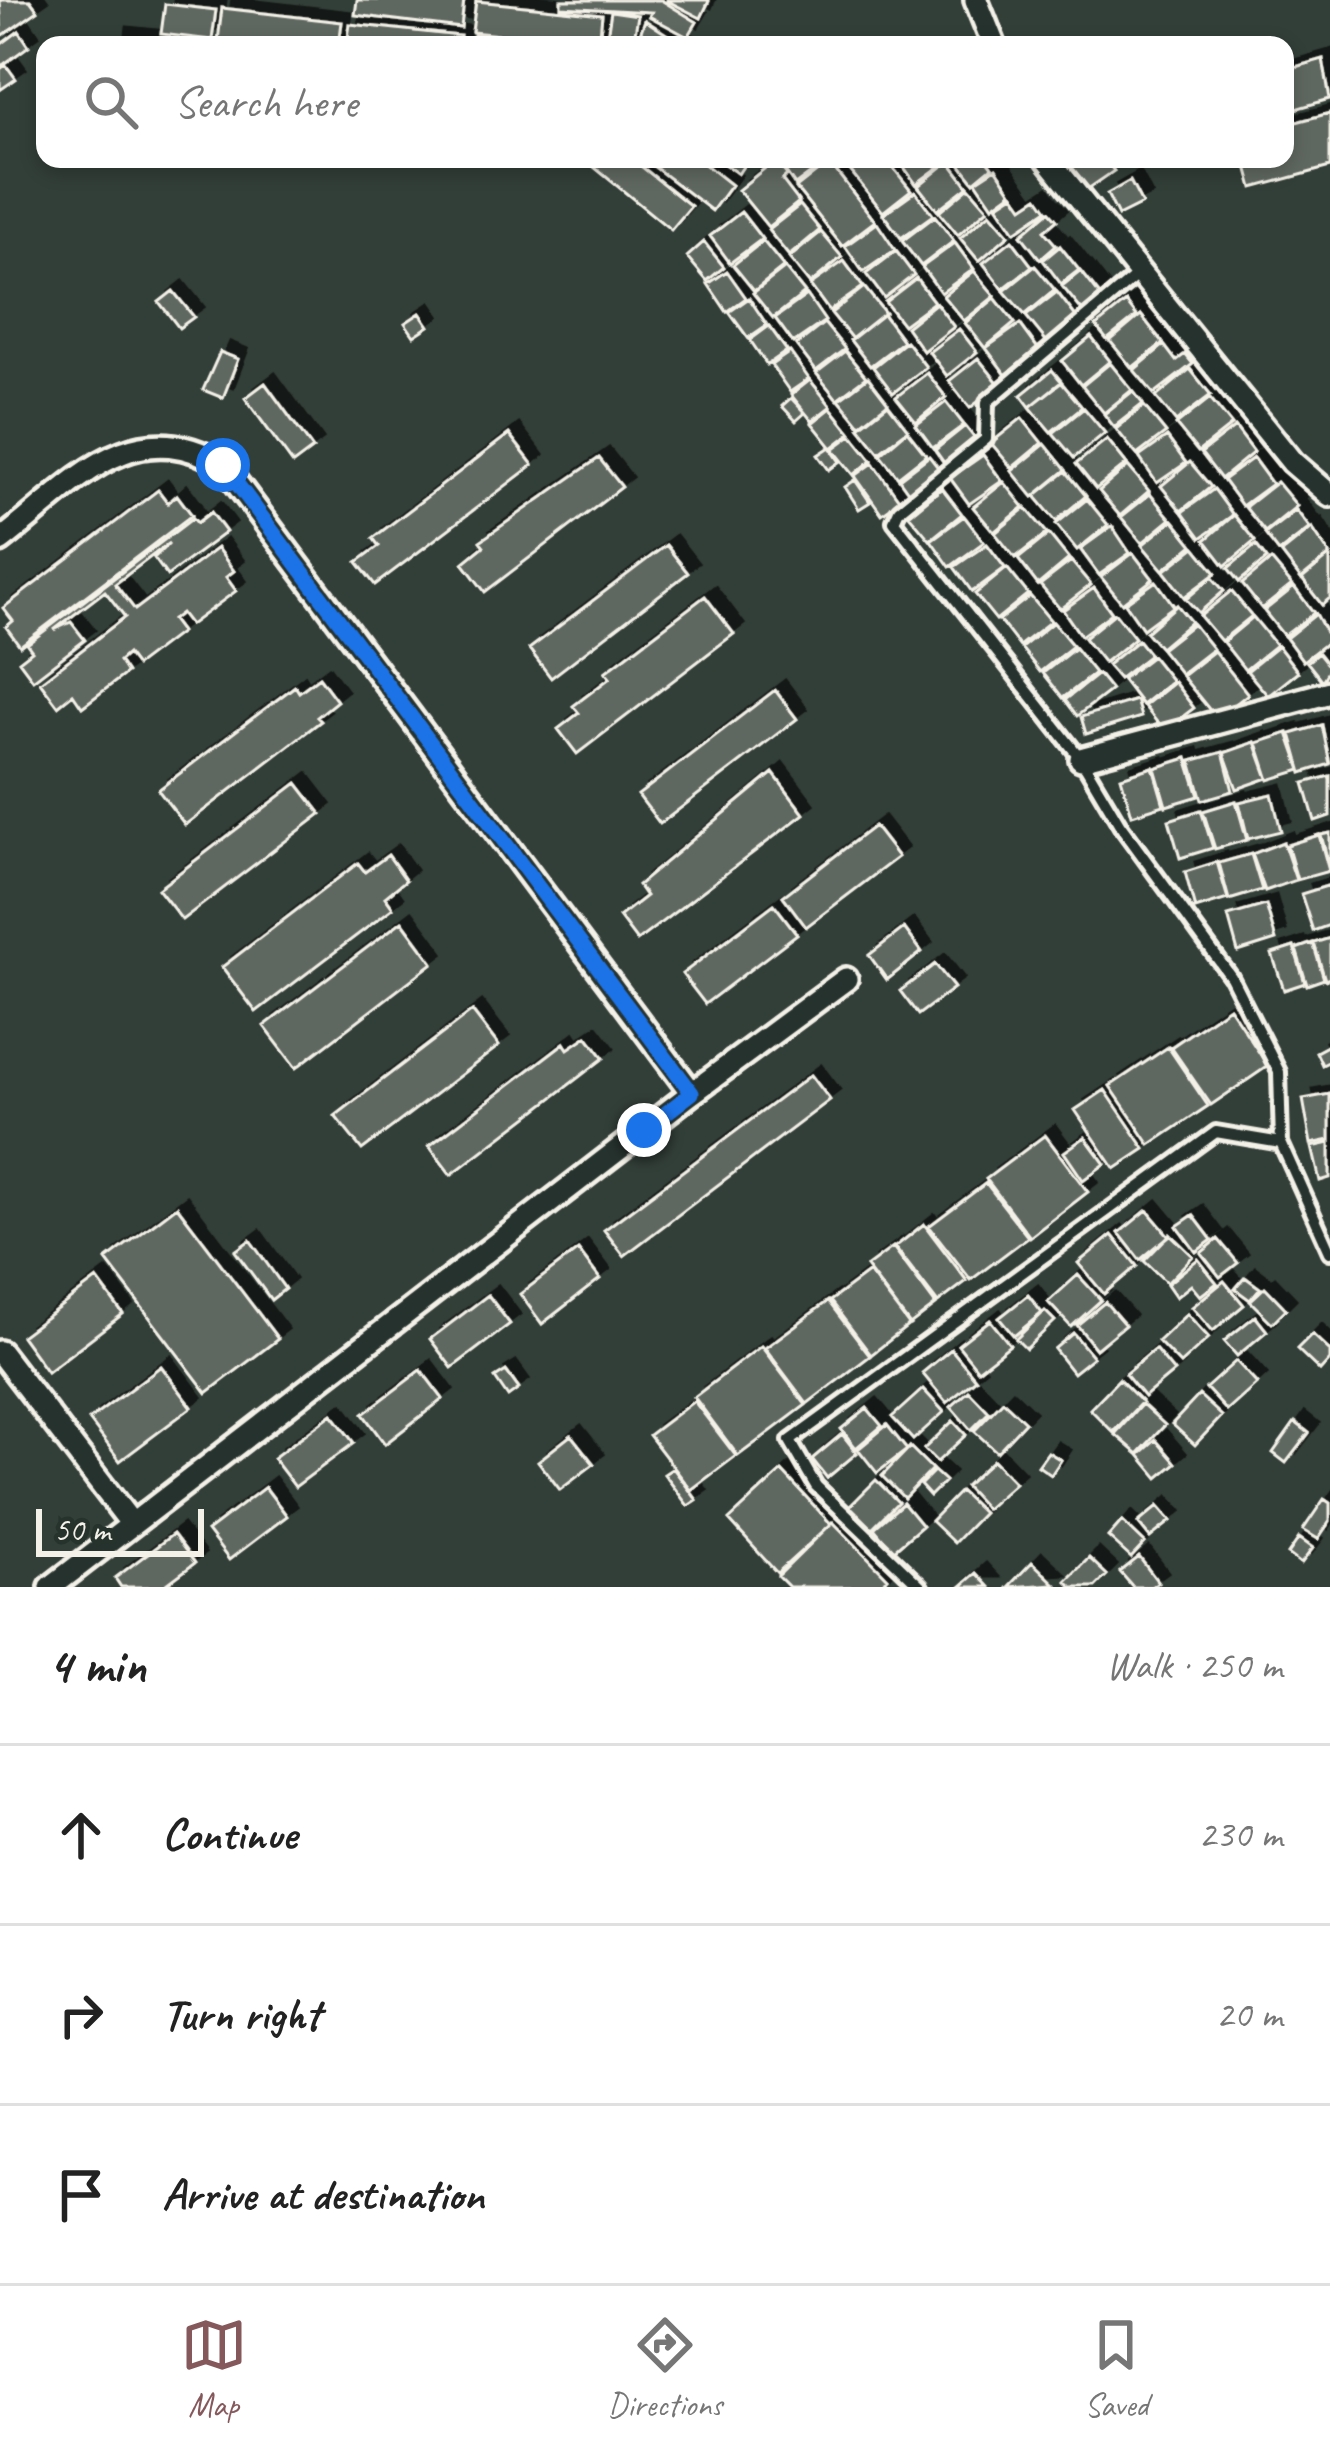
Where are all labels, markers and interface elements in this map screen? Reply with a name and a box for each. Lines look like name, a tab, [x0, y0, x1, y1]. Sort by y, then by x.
search box	[36, 36, 1294, 168]
icon: search	[78, 69, 144, 135]
text: Search here	[174, 74, 357, 131]
route start	[196, 438, 250, 492]
route end	[617, 1103, 671, 1157]
scale bar	[36, 1503, 204, 1556]
text: 50 m	[54, 1509, 110, 1551]
text: 4 min	[48, 1633, 146, 1697]
text: Walk · 250 m	[1106, 1641, 1282, 1690]
icon: ahead	[48, 1802, 114, 1868]
text: Continue	[162, 1806, 296, 1863]
text: 230 m	[1198, 1810, 1282, 1859]
icon: right	[48, 1982, 114, 2048]
text: Turn right	[162, 1986, 320, 2043]
text: 20 m	[1216, 1990, 1282, 2039]
icon: arrive	[48, 2162, 114, 2228]
text: Arrive at destination	[162, 2166, 484, 2223]
tab: Map	[181, 2312, 247, 2426]
tab: Directions	[608, 2312, 722, 2426]
tab: Saved	[1083, 2312, 1149, 2426]

